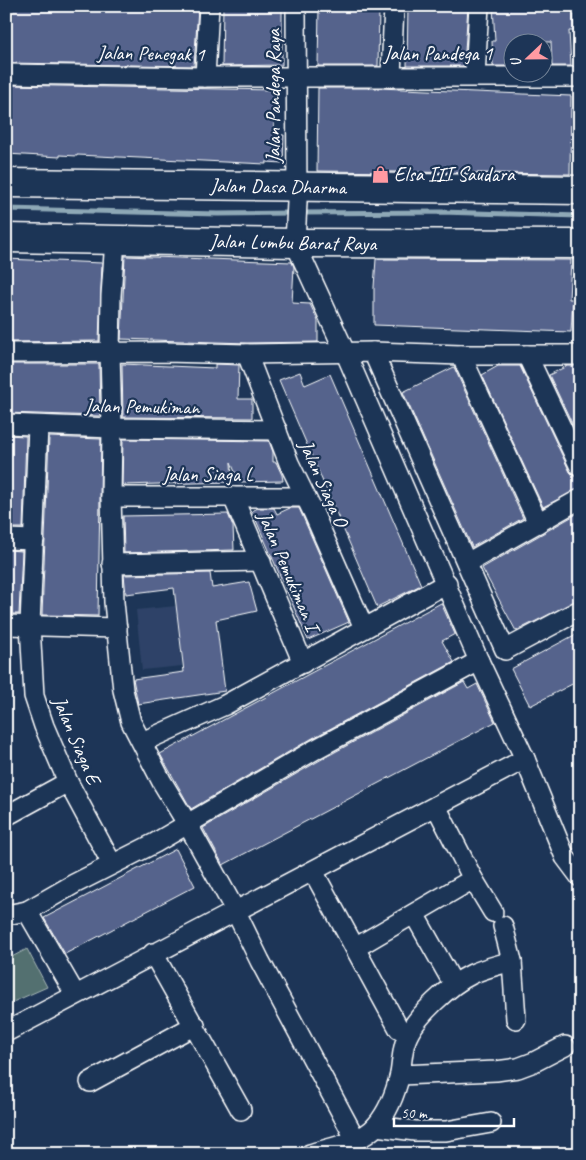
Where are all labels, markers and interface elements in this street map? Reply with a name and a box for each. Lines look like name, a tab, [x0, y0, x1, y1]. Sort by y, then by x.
street label: Jalan Pandega Raya	[261, 28, 286, 164]
north arrow	[504, 32, 554, 82]
street label: Jalan Penegak 1	[96, 40, 206, 67]
street label: Jalan Pandega 1	[383, 41, 493, 66]
text: U	[506, 53, 526, 69]
place label: Elsa III Saudara	[394, 162, 516, 187]
shop icon: Elsa III Saudara	[370, 164, 390, 184]
street label: Jalan Dasa Dharma	[209, 173, 348, 200]
street label: Jalan Lumbu Barat Raya	[208, 229, 378, 256]
street label: Jalan Pemukiman	[83, 393, 201, 420]
street label: Jalan Siaga O	[293, 435, 355, 532]
street label: Jalan Siaga L	[162, 462, 254, 487]
street label: Jalan Pemukiman I	[252, 507, 327, 639]
street label: Jalan Siaga E	[47, 692, 107, 790]
scale bar	[394, 1095, 514, 1127]
text: 50 m	[401, 1104, 428, 1123]

